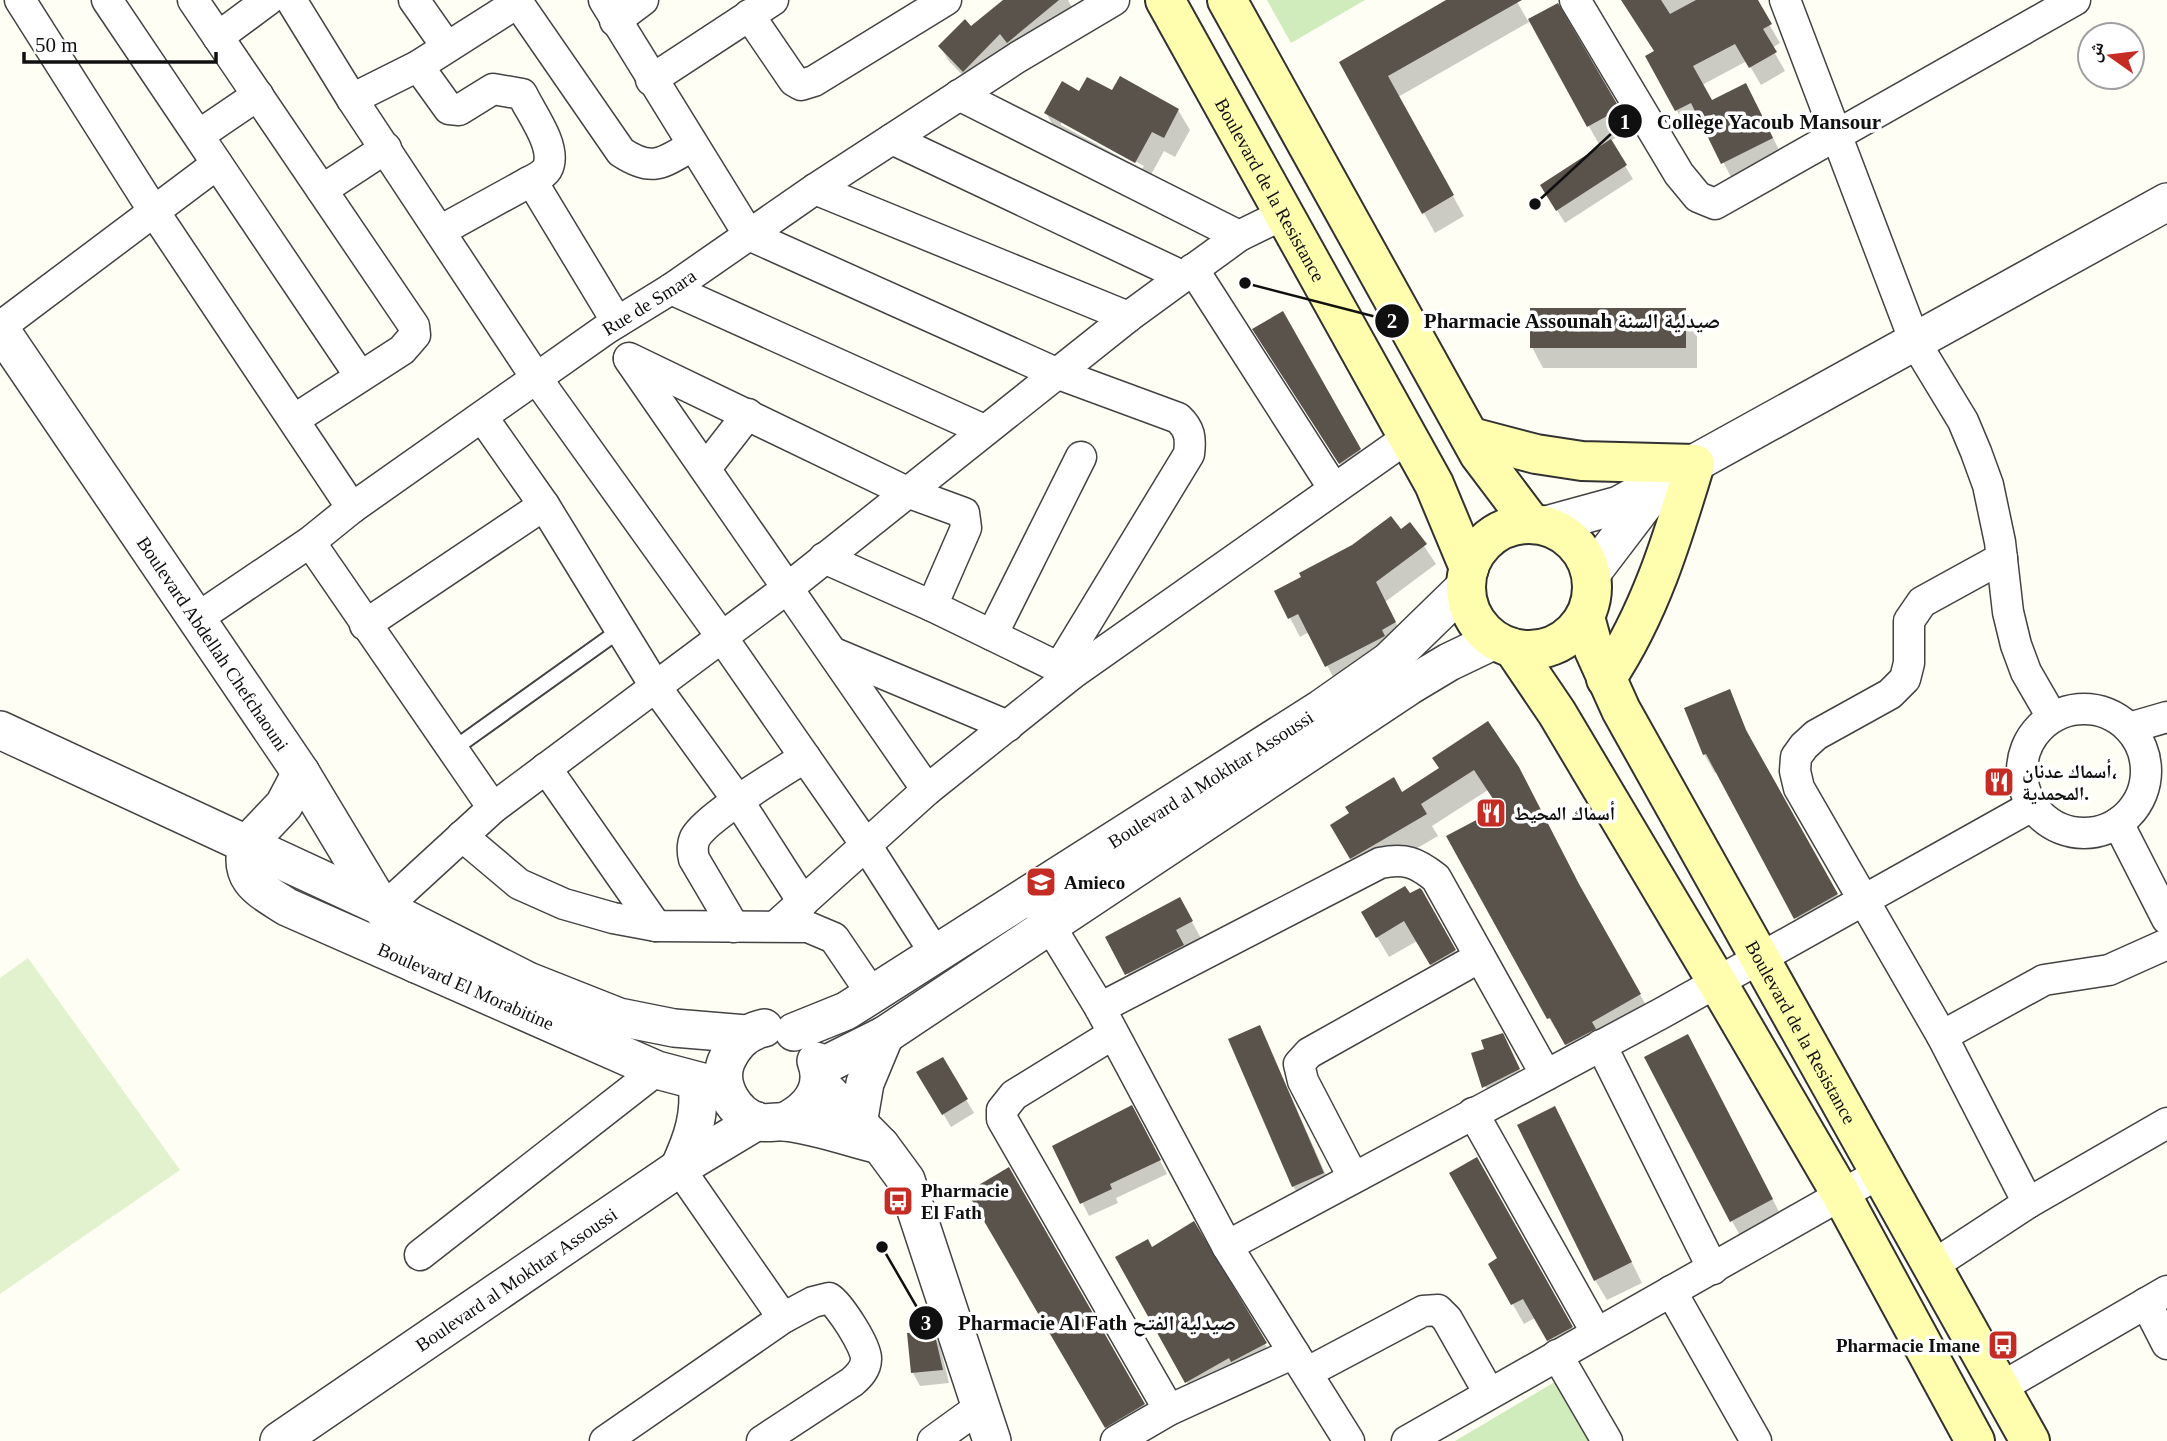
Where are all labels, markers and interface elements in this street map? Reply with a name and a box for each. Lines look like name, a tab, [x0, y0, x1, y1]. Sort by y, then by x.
scale bar	[24, 21, 217, 65]
north arrow	[2076, 21, 2146, 91]
text: 50 m	[35, 33, 78, 57]
text: ش	[2082, 40, 2109, 65]
street label: Boulevard de la Resistance	[1211, 94, 1330, 285]
callout: Collège Yacoub Mansour	[1607, 100, 1895, 142]
text: 1	[1620, 110, 1630, 134]
text: Collège Yacoub Mansour	[1657, 110, 1881, 134]
street label: Rue de Smara	[598, 264, 700, 339]
callout: Pharmacie Assounah صيدلية السنة	[1374, 300, 1735, 342]
text: 2	[1387, 309, 1397, 333]
text: Pharmacie Assounah صيدلية السنة	[1424, 309, 1720, 333]
street label: Boulevard Abdellah Chefchaouni	[133, 532, 293, 755]
street label: Boulevard al Mokhtar Assoussi	[1104, 706, 1317, 852]
place label: أسماك عدنان، المحمدية.	[2022, 759, 2117, 804]
restaurant icon: أسماك عدنان، المحمدية.	[1982, 765, 2016, 799]
restaurant icon: أسماك المحيط	[1474, 796, 1508, 830]
place label: أسماك المحيط	[1514, 801, 1615, 824]
school or university icon: Amieco	[1024, 865, 1058, 899]
place label: Amieco	[1064, 872, 1125, 893]
street label: Boulevard de la Resistance	[1742, 937, 1861, 1127]
street label: Boulevard El Morabitine	[375, 938, 557, 1034]
place label: Pharmacie El Fath	[921, 1180, 1009, 1223]
bus stop icon: Pharmacie El Fath	[881, 1184, 915, 1218]
street label: Boulevard al Mokhtar Assoussi	[411, 1203, 621, 1355]
callout: Pharmacie Al Fath صيدلية الفتح	[908, 1302, 1251, 1344]
text: 3	[921, 1311, 931, 1335]
text: Pharmacie Al Fath صيدلية الفتح	[958, 1311, 1236, 1337]
bus stop icon: Pharmacie Imane	[1986, 1328, 2020, 1362]
place label: Pharmacie Imane	[1836, 1335, 1980, 1356]

